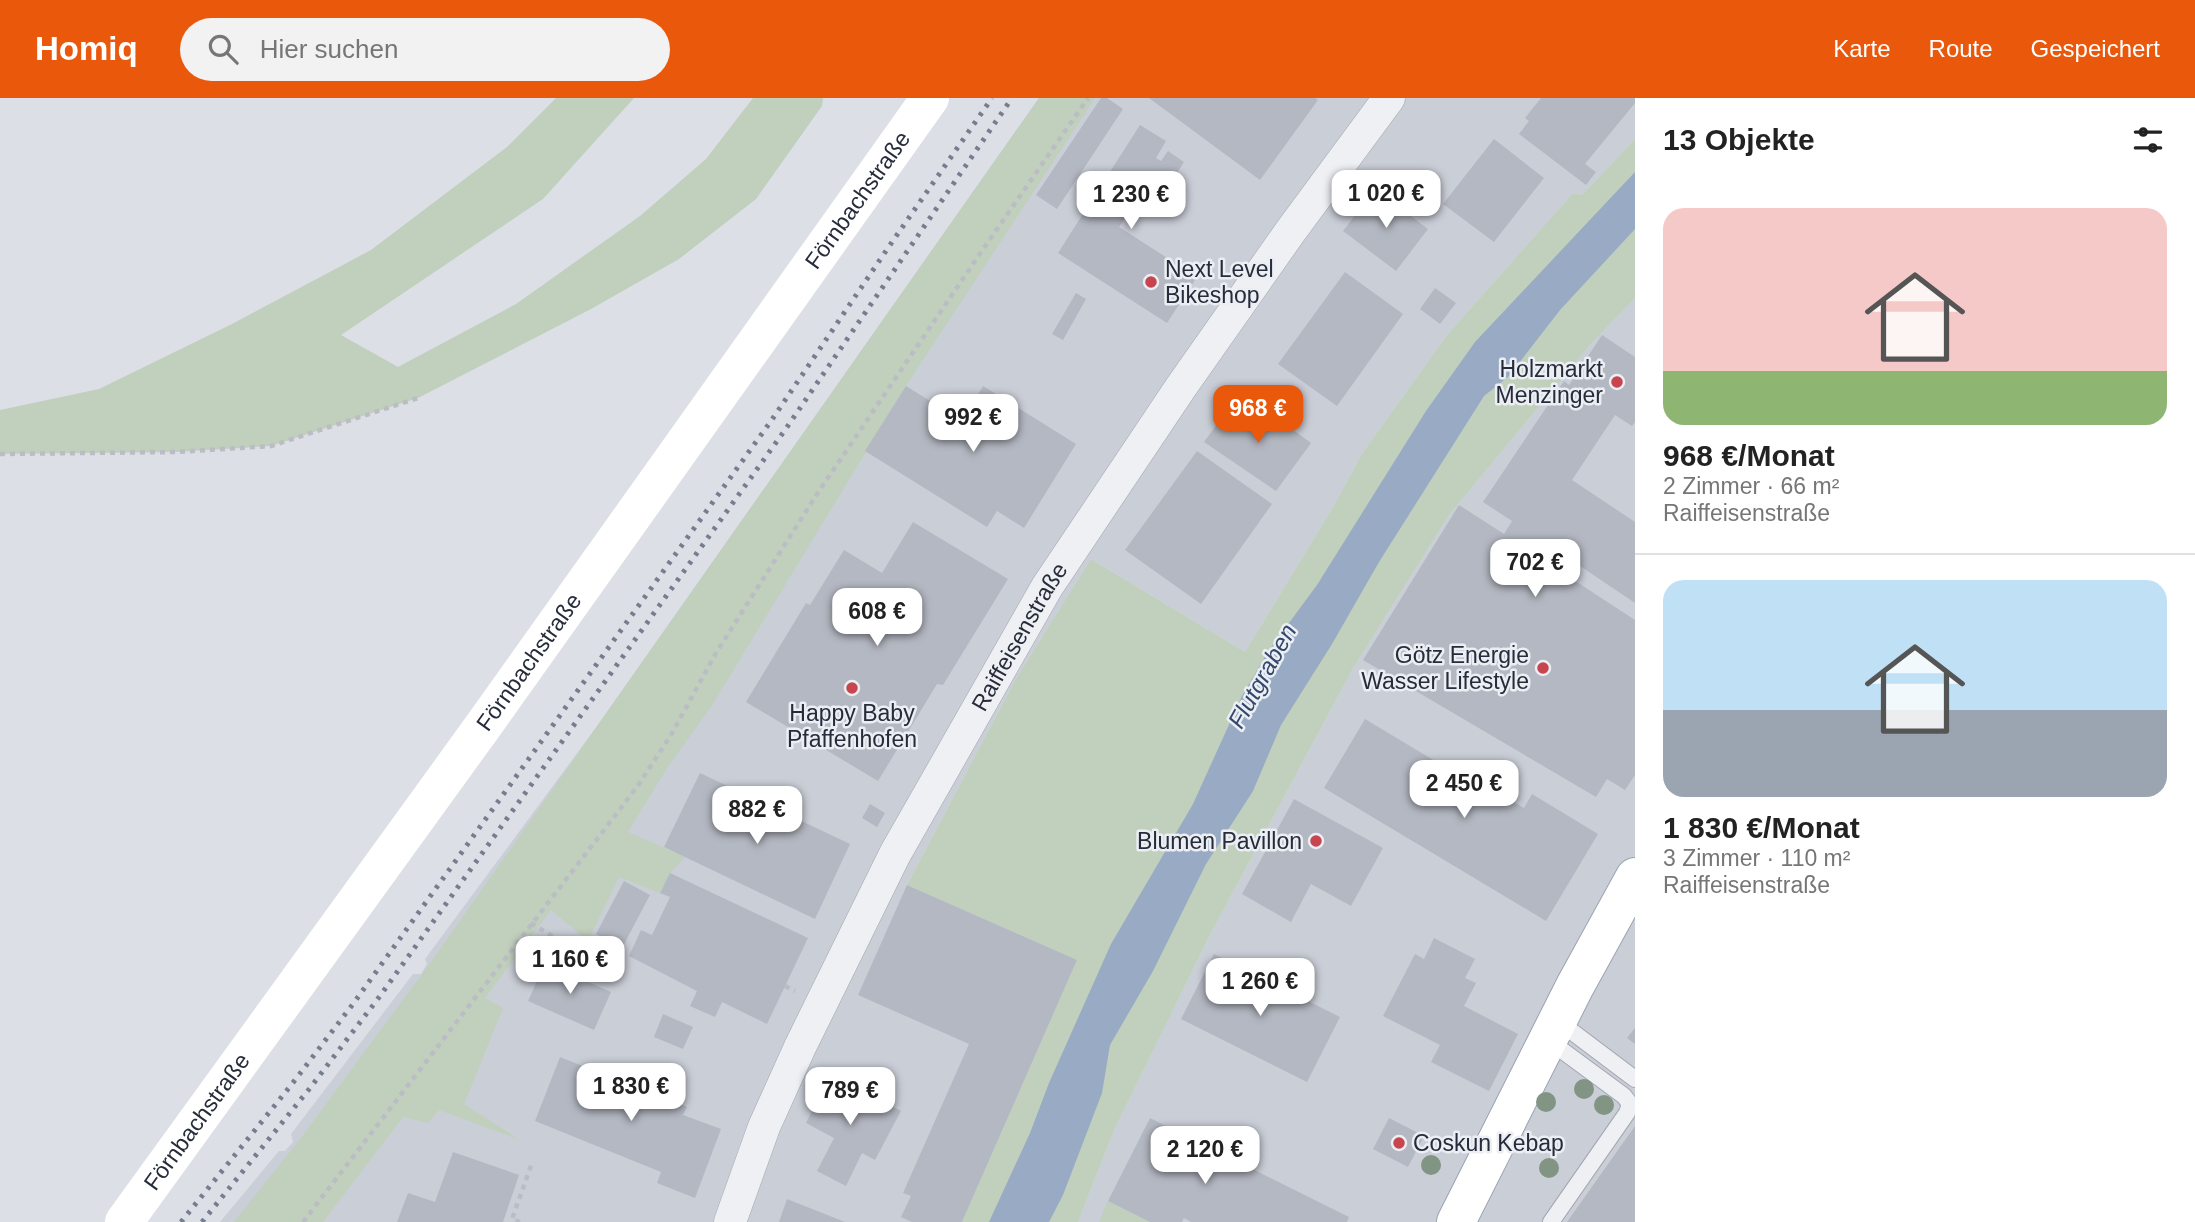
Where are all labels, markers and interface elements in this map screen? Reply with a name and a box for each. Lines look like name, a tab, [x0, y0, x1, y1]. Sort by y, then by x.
search box	[180, 18, 670, 81]
text: Homiq	[35, 30, 138, 67]
icon: search	[204, 30, 242, 68]
text: Hier suchen	[260, 34, 398, 64]
text: Karte	[1833, 35, 1891, 62]
text: Route	[1929, 35, 1993, 62]
text: Gespeichert	[2031, 35, 2160, 62]
icon: filters	[2129, 121, 2167, 159]
text: 13 Objekte	[1663, 123, 1815, 156]
street label: Förnbachstraße	[800, 126, 915, 274]
pin: 1 020 €	[1321, 170, 1451, 230]
pin: 1 230 €	[1066, 172, 1196, 231]
text: 1 020 €	[1348, 180, 1424, 206]
text: 1 230 €	[1093, 181, 1169, 207]
icon: home	[1852, 254, 1978, 380]
place label: Next Level Bikeshop	[1165, 256, 1274, 308]
marker: Next Level Bikeshop	[1143, 274, 1159, 290]
place label: Holzmarkt Menzinger	[1496, 356, 1604, 408]
marker: Holzmarkt Menzinger	[1609, 374, 1625, 390]
pin: 968 €	[1209, 386, 1307, 445]
pin: 992 €	[924, 394, 1022, 454]
text: 968 €	[1229, 395, 1287, 421]
text: 992 €	[944, 404, 1002, 430]
text: 968 €/Monat	[1663, 439, 1835, 472]
text: 2 Zimmer · 66 m²	[1663, 473, 1839, 499]
text: Raiffeisenstraße	[1663, 500, 1830, 526]
pin: 702 €	[1486, 540, 1584, 599]
text: 702 €	[1506, 549, 1564, 575]
street label: Raiffeisenstraße	[966, 558, 1073, 716]
street label: Förnbachstraße	[471, 588, 586, 736]
pin: 608 €	[828, 588, 926, 648]
text: 608 €	[848, 598, 906, 624]
water label: Flutgraben	[1222, 619, 1302, 733]
icon: home	[1852, 626, 1978, 752]
place label: Götz Energie Wasser Lifestyle	[1361, 642, 1529, 694]
marker: Götz Energie Wasser Lifestyle	[1535, 660, 1551, 676]
marker: Happy Baby Pfaffenhofen	[844, 680, 860, 696]
place label: Happy Baby Pfaffenhofen	[787, 700, 917, 752]
pin: 2 450 €	[1399, 760, 1529, 820]
text: 2 450 €	[1426, 770, 1502, 796]
pin: 882 €	[708, 786, 806, 846]
text: 882 €	[728, 796, 786, 822]
text: 1 830 €/Monat	[1663, 811, 1860, 844]
place label: Blumen Pavillon	[1137, 828, 1302, 854]
marker: Blumen Pavillon	[1308, 833, 1324, 849]
text: 3 Zimmer · 110 m²	[1663, 845, 1850, 871]
text: Raiffeisenstraße	[1663, 872, 1830, 898]
pin: 1 160 €	[505, 936, 635, 996]
text: 1 160 €	[532, 946, 608, 972]
pin: 1 260 €	[1195, 958, 1325, 1018]
text: 1 260 €	[1222, 968, 1298, 994]
street label: Förnbachstraße	[139, 1048, 255, 1195]
pin: 1 830 €	[566, 1063, 696, 1123]
pin: 789 €	[801, 1068, 899, 1127]
text: 1 830 €	[593, 1073, 669, 1099]
text: 789 €	[821, 1077, 879, 1103]
pin: 2 120 €	[1140, 1126, 1270, 1186]
place label: Coskun Kebap	[1413, 1130, 1564, 1156]
marker: Coskun Kebap	[1391, 1135, 1407, 1151]
text: 2 120 €	[1167, 1136, 1243, 1162]

